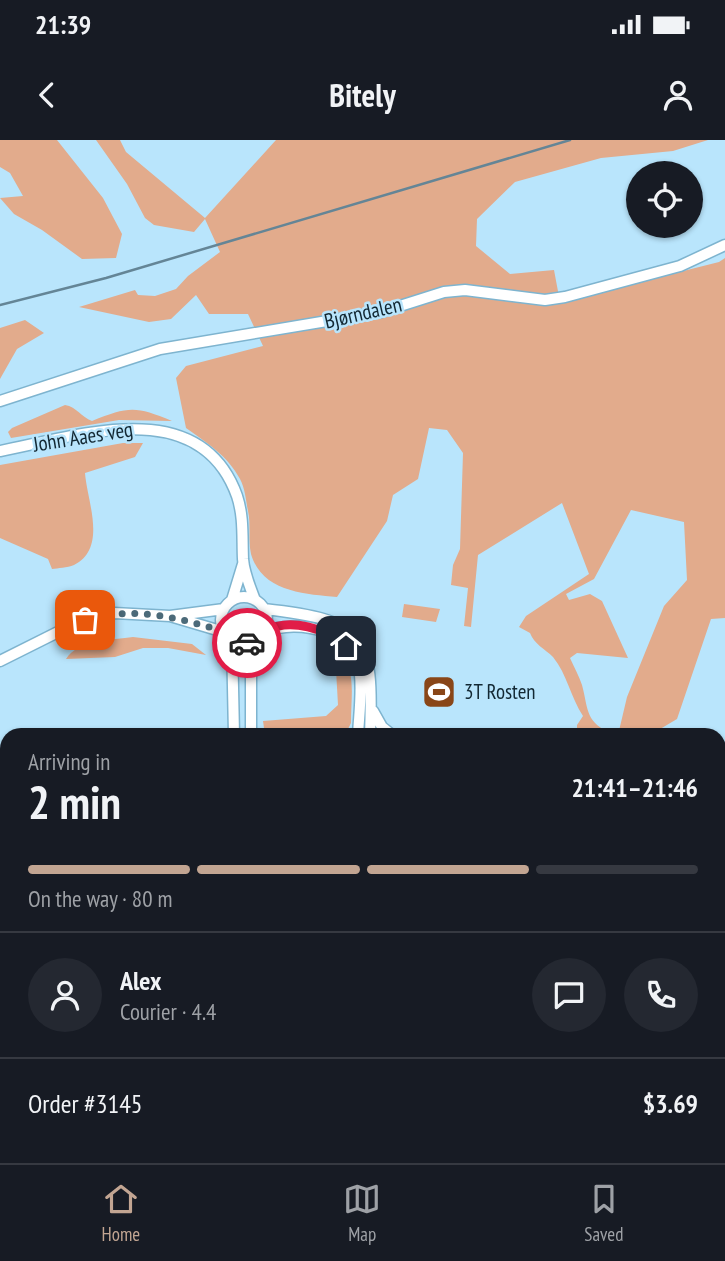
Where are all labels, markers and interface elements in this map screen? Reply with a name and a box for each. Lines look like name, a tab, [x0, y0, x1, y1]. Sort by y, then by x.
text: 21:39	[35, 8, 91, 41]
text: Bitely	[329, 74, 396, 116]
icon: back	[28, 76, 66, 114]
icon: person	[659, 76, 697, 114]
map controls	[626, 161, 703, 238]
button: locate	[626, 161, 703, 238]
street label: Bjørndalen	[321, 290, 404, 335]
street label: John Aaes veg	[30, 415, 135, 458]
pin	[55, 590, 115, 650]
icon: bag	[66, 601, 104, 639]
courier	[212, 608, 282, 678]
pin	[316, 616, 376, 676]
icon: car	[228, 624, 266, 662]
icon: home	[327, 627, 365, 665]
sports icon: 3T Rosten	[420, 673, 458, 711]
place label: 3T Rosten	[464, 678, 536, 705]
text: Arriving in	[28, 747, 110, 776]
text: 21:41–21:46	[571, 771, 698, 804]
text: 2 min	[28, 772, 121, 832]
text: On the way · 80 m	[28, 884, 172, 913]
button: person	[28, 958, 102, 1032]
button: chat	[532, 958, 606, 1032]
button: phone	[624, 958, 698, 1032]
text: Alex	[120, 964, 161, 997]
text: Courier · 4.4	[120, 997, 216, 1026]
text: Order #3145	[28, 1087, 143, 1120]
text: $3.69	[643, 1087, 698, 1120]
tab: Home	[102, 1180, 140, 1246]
tab: Map	[343, 1180, 381, 1246]
tab: Saved	[584, 1180, 623, 1246]

